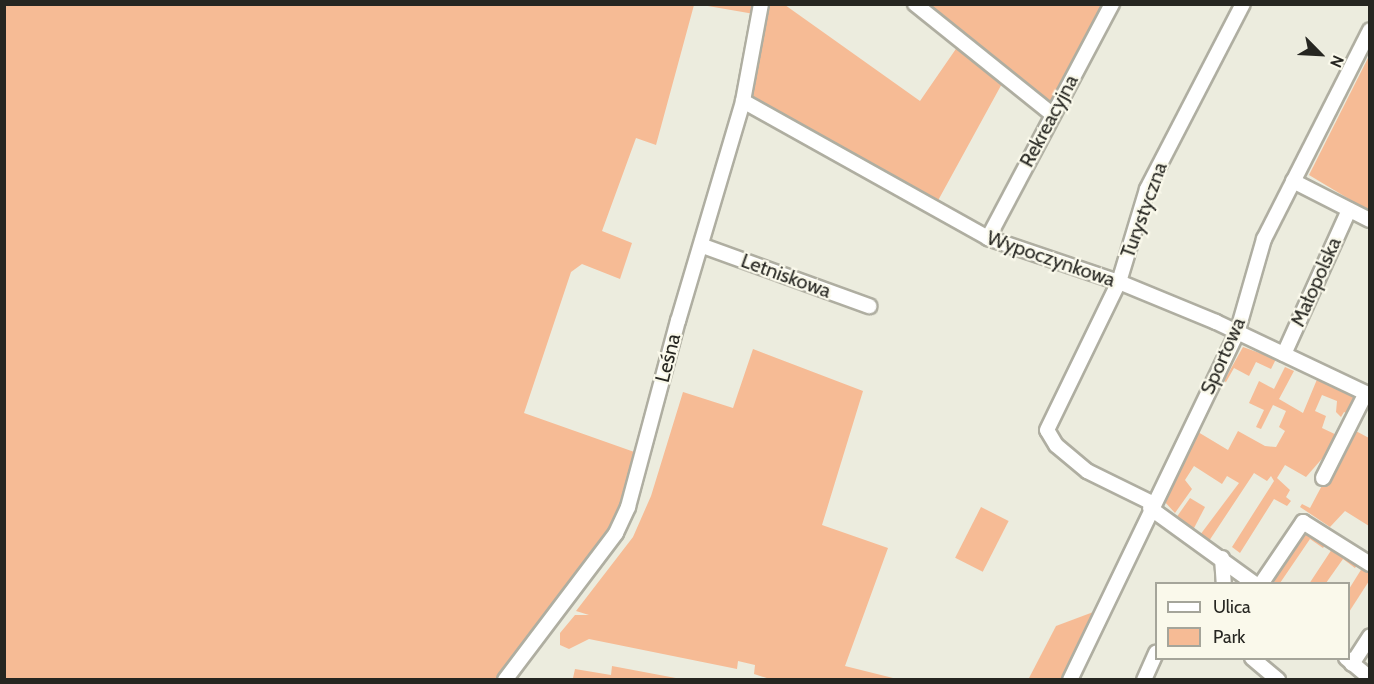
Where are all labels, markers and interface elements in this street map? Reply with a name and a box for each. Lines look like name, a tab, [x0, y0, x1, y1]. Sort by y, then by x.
north arrow	[1290, 24, 1350, 84]
text: N	[1326, 52, 1348, 71]
street label: Rekreacyjna	[1015, 71, 1083, 171]
street label: Turystyczna	[1116, 159, 1172, 261]
street label: Wypoczynkowa	[984, 226, 1118, 292]
street label: Małopolska	[1286, 234, 1346, 330]
street label: Letniskowa	[738, 249, 834, 303]
street label: Sportowa	[1195, 314, 1251, 398]
street label: Leśna	[650, 331, 686, 385]
legend	[1155, 582, 1350, 660]
text: Ulica	[1213, 596, 1251, 618]
text: Park	[1213, 626, 1245, 648]

